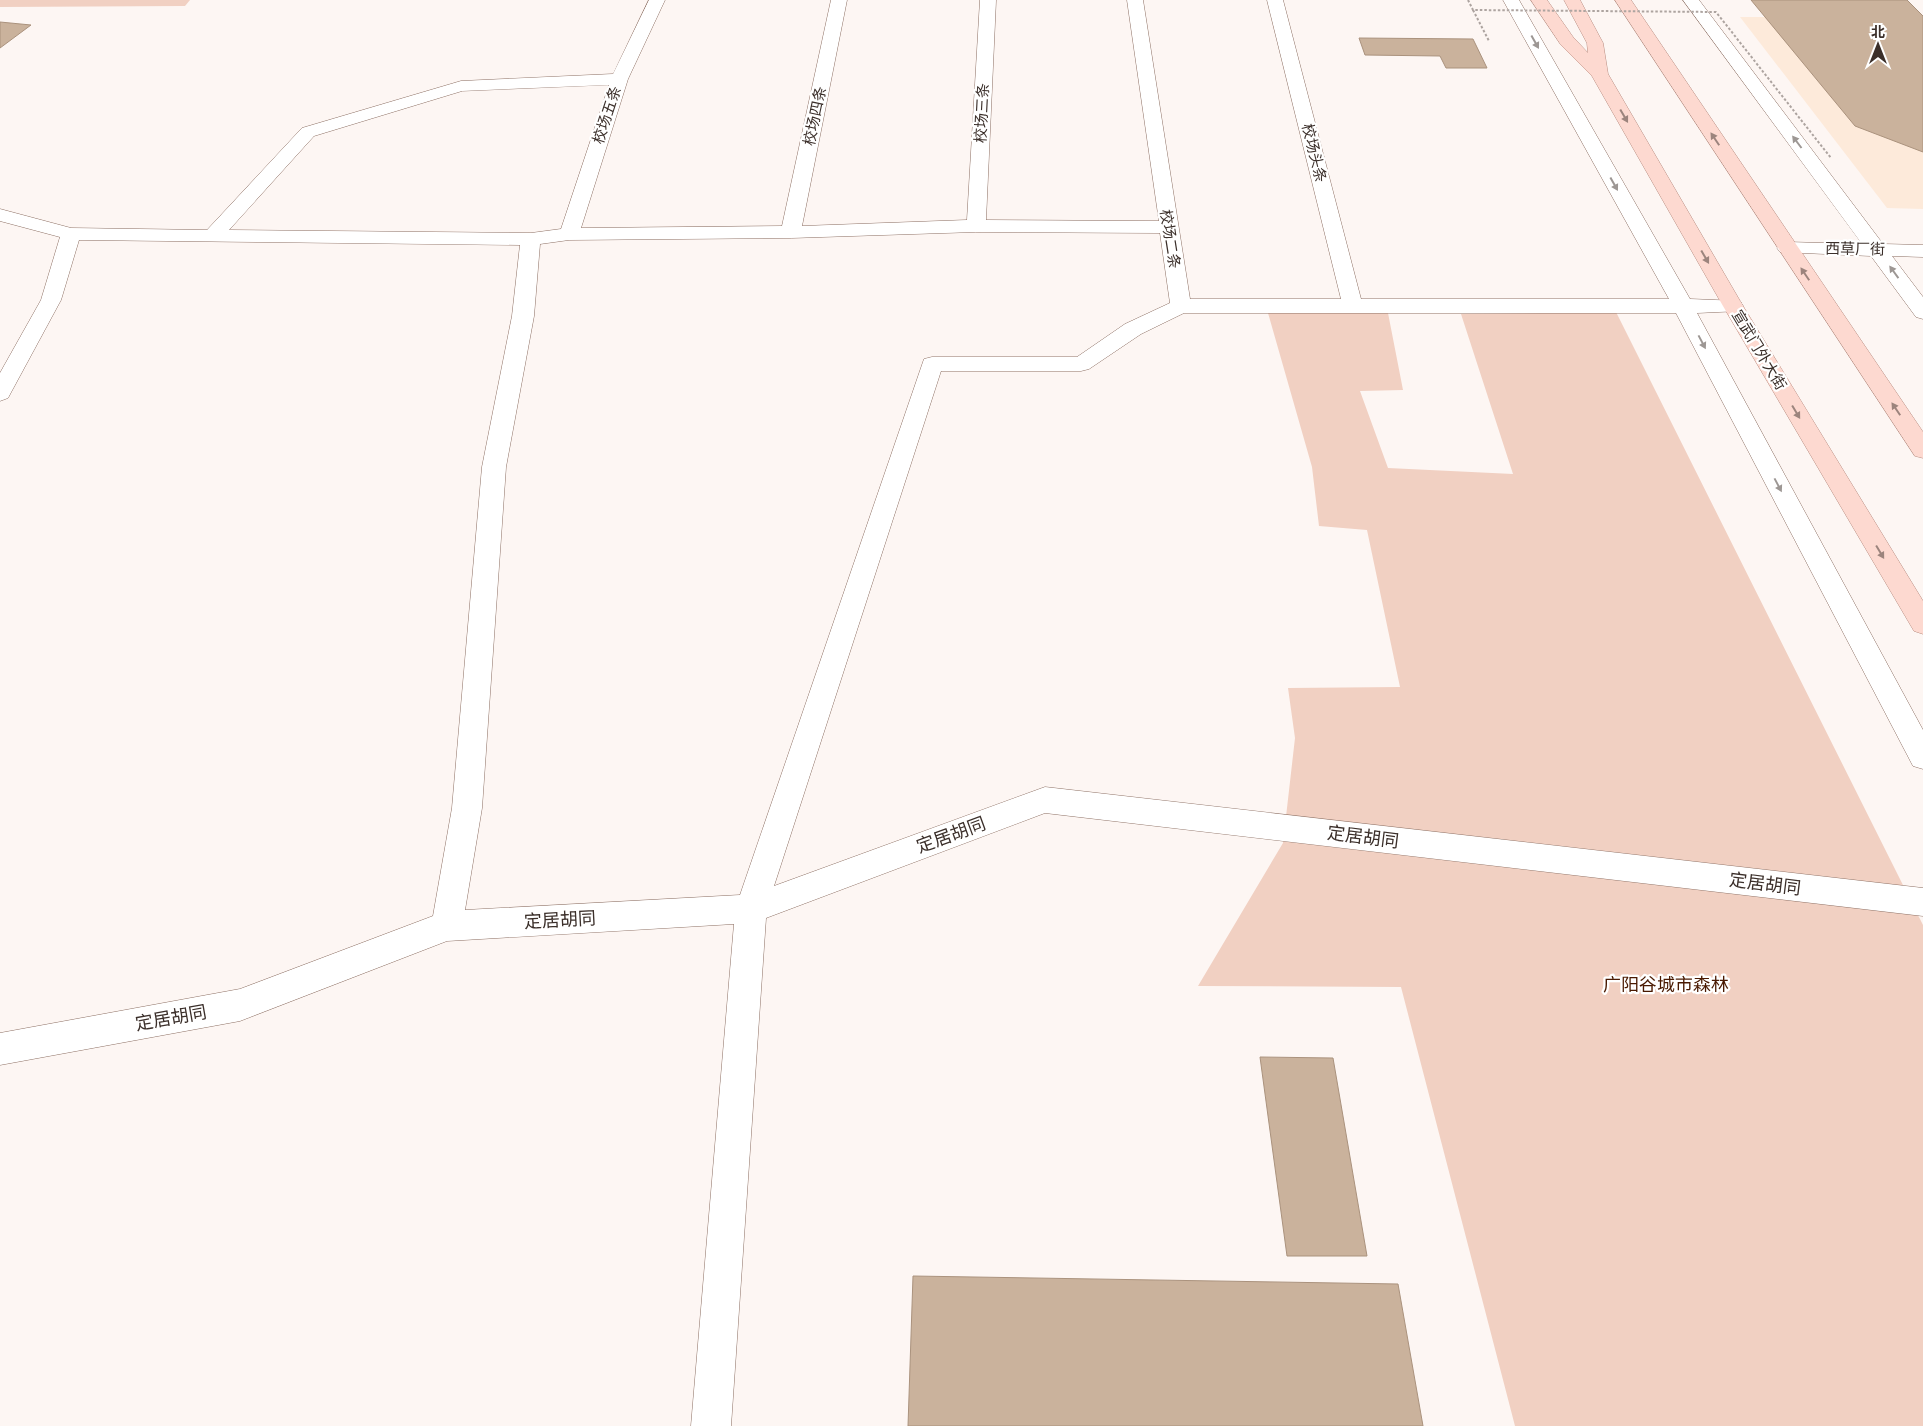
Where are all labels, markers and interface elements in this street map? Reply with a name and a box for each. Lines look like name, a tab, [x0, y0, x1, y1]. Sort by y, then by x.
north arrow	[1853, 20, 1903, 70]
text: 北	[1871, 24, 1885, 41]
one-way arrow	[1530, 36, 1539, 49]
street label: 校场三条	[971, 83, 993, 143]
street label: 校场五条	[589, 84, 625, 146]
street label: 校场四条	[800, 85, 830, 147]
one-way arrow	[1619, 110, 1628, 123]
street label: 校场头条	[1298, 122, 1330, 184]
one-way arrow	[1711, 132, 1720, 146]
one-way arrow	[1792, 135, 1802, 149]
one-way arrow	[1610, 178, 1619, 191]
street label: 校场二条	[1156, 208, 1184, 270]
street label: 西草厂街	[1825, 239, 1885, 259]
one-way arrow	[1700, 251, 1709, 264]
one-way arrow	[1889, 265, 1899, 279]
one-way arrow	[1800, 268, 1810, 281]
street label: 宣武门外大街	[1728, 307, 1790, 393]
one-way arrow	[1698, 334, 1706, 349]
one-way arrow	[1891, 403, 1901, 416]
one-way arrow	[1792, 406, 1801, 419]
one-way arrow	[1774, 478, 1782, 492]
one-way arrow	[1875, 545, 1884, 558]
street label: 定居胡同	[913, 812, 989, 858]
street label: 定居胡同	[1326, 822, 1400, 852]
street label: 定居胡同	[1728, 869, 1802, 899]
street label: 定居胡同	[523, 907, 597, 933]
park label: 广阳谷城市森林	[1603, 974, 1729, 996]
street label: 定居胡同	[134, 1001, 208, 1035]

